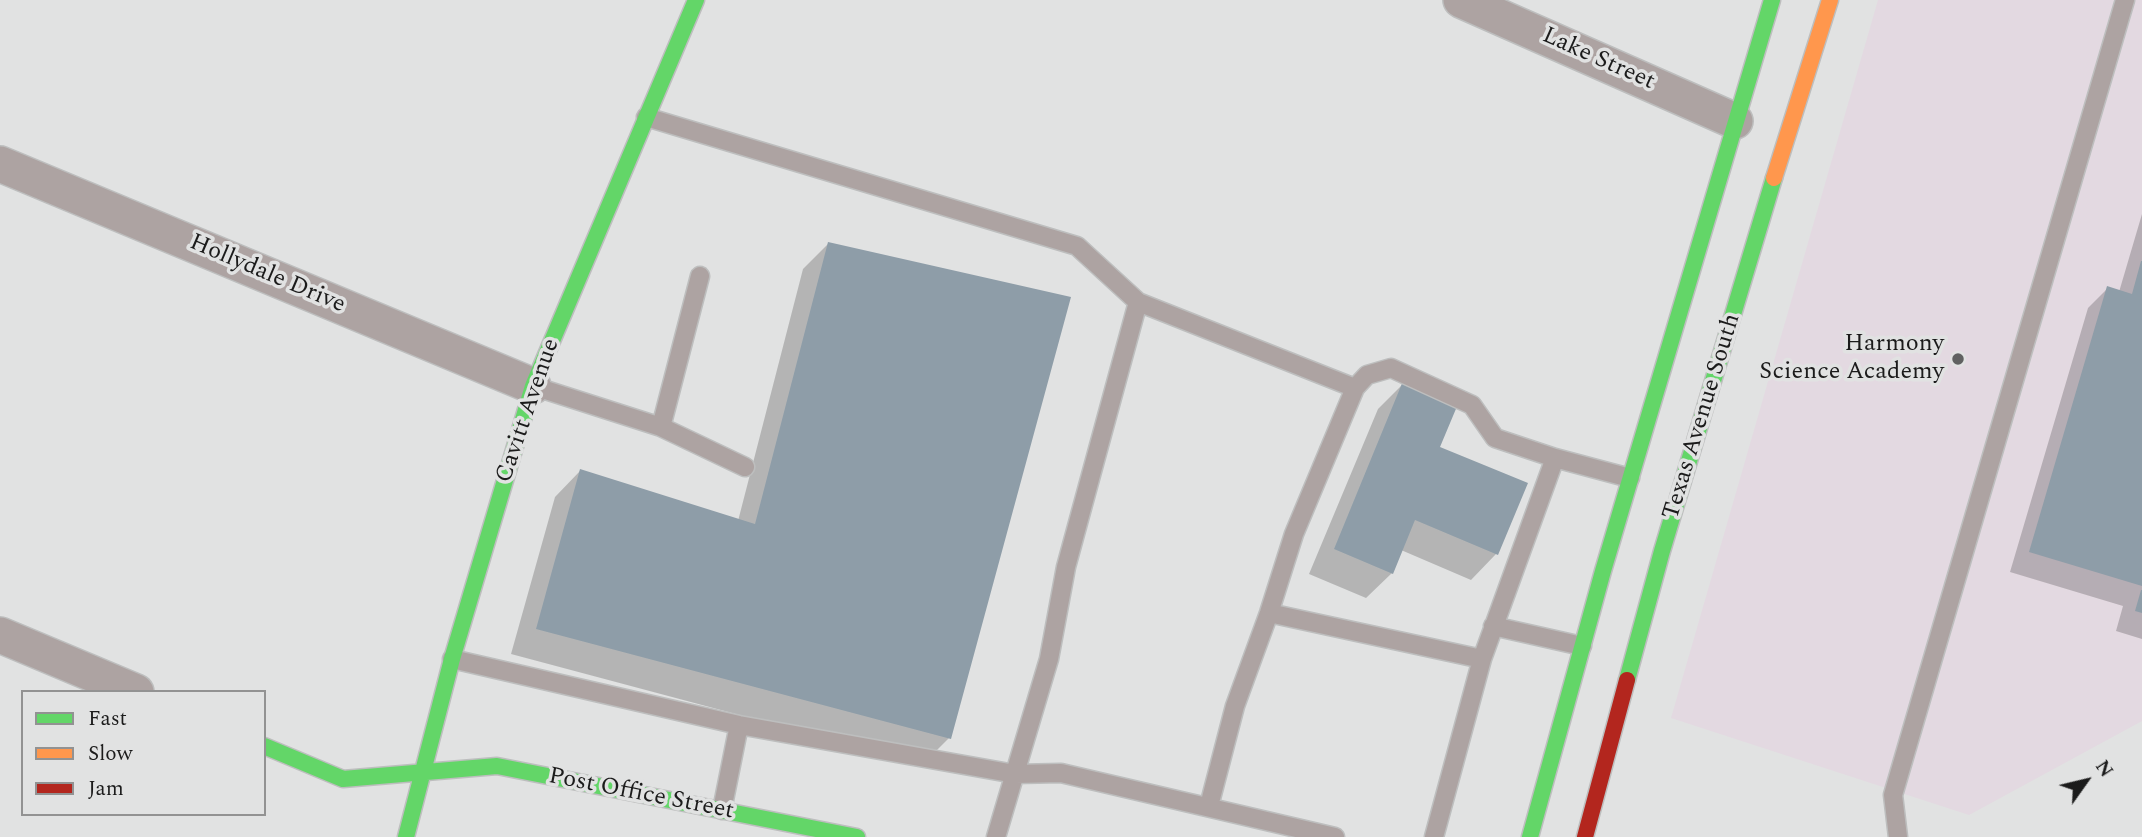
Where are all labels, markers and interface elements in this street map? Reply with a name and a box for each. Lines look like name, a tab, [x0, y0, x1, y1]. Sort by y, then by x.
street label: Lake Street	[1537, 22, 1659, 98]
street label: Hollydale Drive	[185, 229, 349, 321]
street label: Texas Avenue South	[1658, 311, 1748, 523]
place label: Harmony Science Academy	[1759, 331, 1944, 387]
street label: Cavitt Avenue	[491, 335, 567, 487]
marker: Harmony Science Academy	[1950, 351, 1966, 367]
legend	[21, 690, 266, 816]
text: Fast	[88, 703, 127, 735]
text: Slow	[88, 738, 132, 770]
north arrow	[2051, 746, 2121, 816]
text: N	[2087, 754, 2120, 784]
street label: Post Office Street	[546, 763, 736, 827]
text: Jam	[88, 773, 124, 805]

